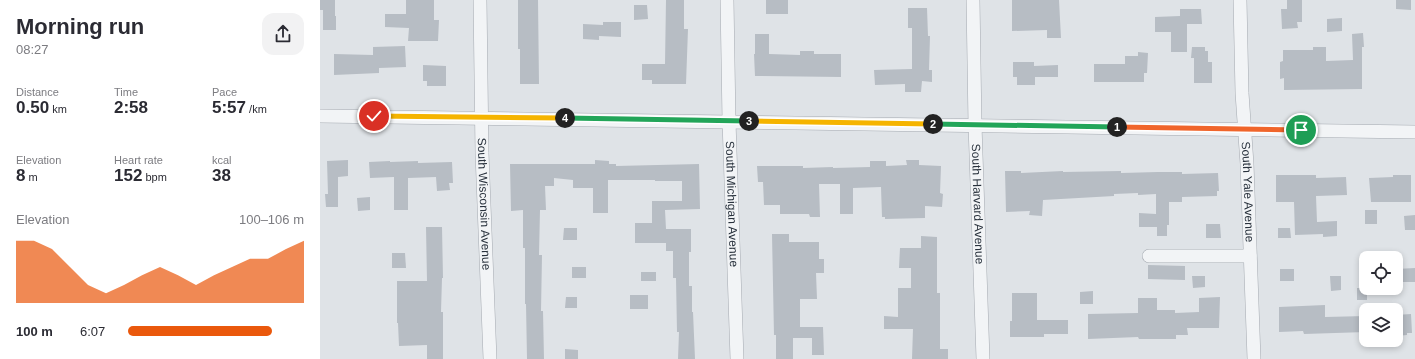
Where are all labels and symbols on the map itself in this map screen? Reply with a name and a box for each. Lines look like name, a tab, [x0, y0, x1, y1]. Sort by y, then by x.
pin	[357, 99, 391, 133]
pin: 4	[555, 108, 575, 128]
pin: 3	[739, 111, 759, 131]
pin	[1284, 113, 1318, 147]
pin: 2	[923, 114, 943, 134]
pin: 1	[1107, 117, 1127, 137]
street label: South Wisconsin Avenue	[475, 138, 494, 271]
street label: South Michigan Avenue	[723, 141, 741, 267]
street label: South Yale Avenue	[1238, 141, 1257, 243]
street label: South Harvard Avenue	[969, 143, 987, 265]

